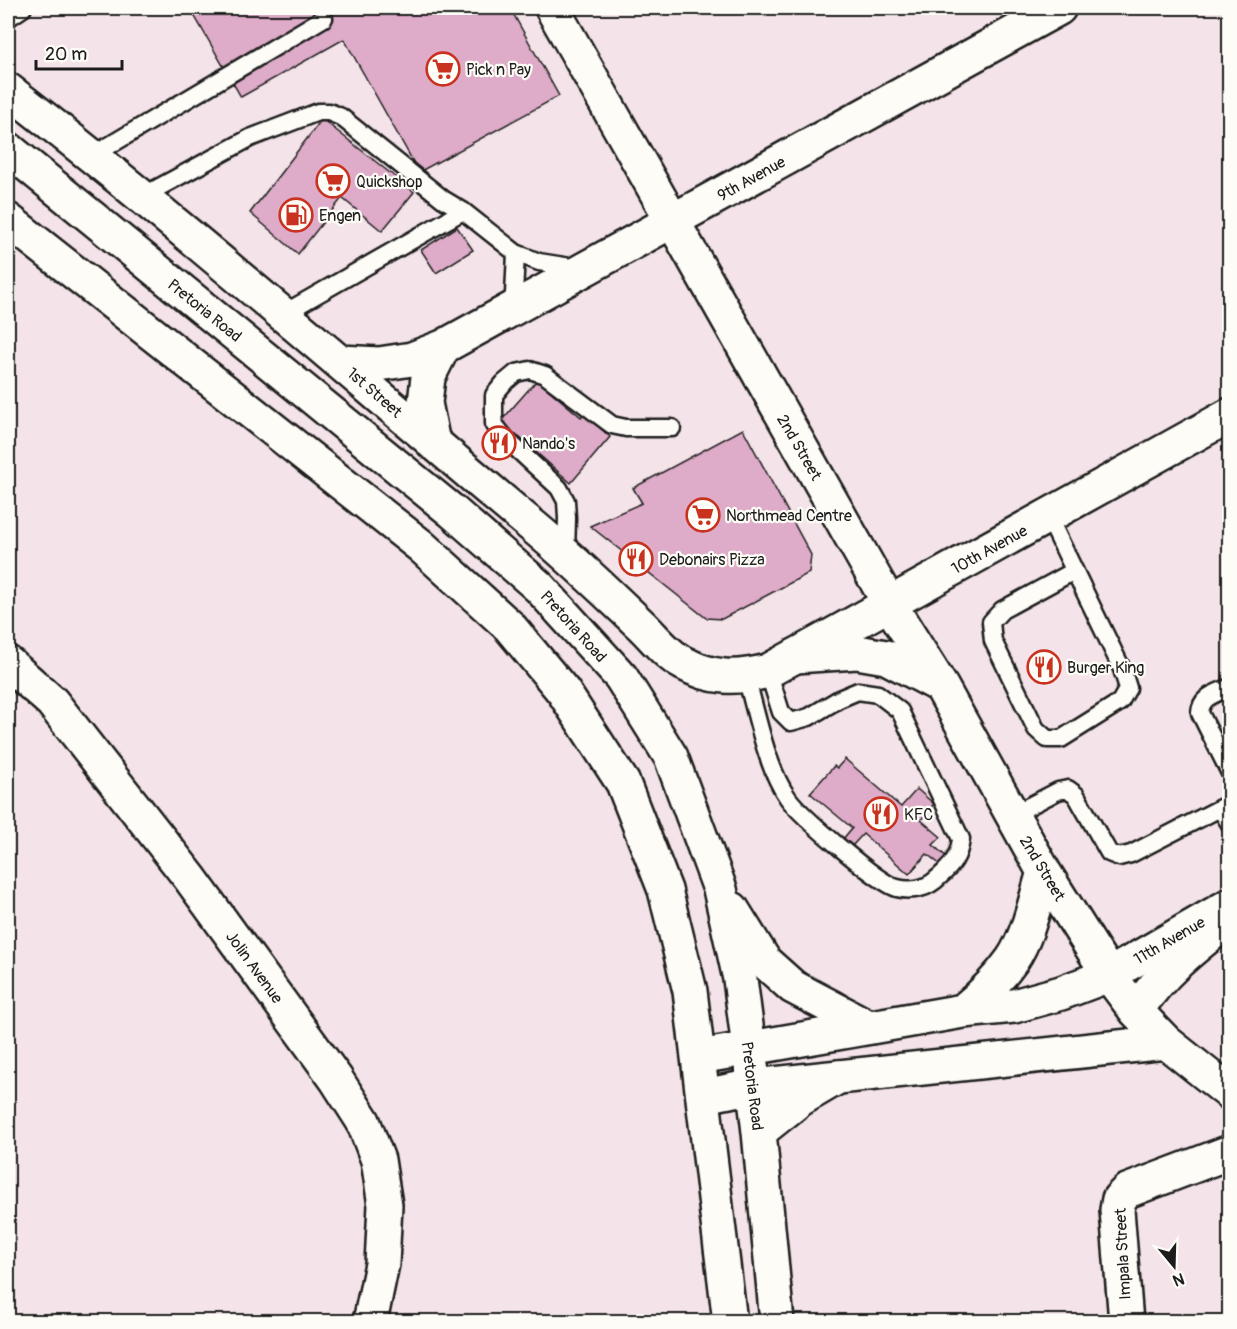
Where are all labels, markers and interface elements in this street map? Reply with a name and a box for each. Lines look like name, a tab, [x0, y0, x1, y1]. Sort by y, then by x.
scale bar	[36, 33, 122, 71]
text: 20 m	[45, 43, 87, 66]
supermarket icon: Pick n Pay	[425, 51, 461, 87]
place label: Pick n Pay	[466, 60, 531, 80]
street label: 9th Avenue	[714, 152, 789, 206]
supermarket icon: Quickshop	[315, 163, 351, 199]
place label: Quickshop	[356, 172, 422, 192]
fuel station icon: Engen	[278, 197, 314, 233]
place label: Engen	[319, 206, 361, 226]
street label: Pretoria Road	[163, 275, 245, 347]
street label: 1st Street	[343, 363, 406, 423]
street label: 2nd Street	[772, 411, 826, 484]
restaurant icon: Nando's	[481, 425, 517, 461]
place label: Nando's	[522, 434, 575, 454]
supermarket icon: Northmead Centre	[685, 497, 721, 533]
place label: Northmead Centre	[726, 506, 852, 526]
street label: 10th Avenue	[948, 521, 1031, 579]
restaurant icon: Debonairs Pizza	[618, 541, 654, 577]
place label: Debonairs Pizza	[659, 550, 765, 570]
street label: Pretoria Road	[536, 587, 611, 667]
restaurant icon: Burger King	[1026, 649, 1062, 685]
place label: Burger King	[1067, 658, 1144, 678]
restaurant icon: KFC	[863, 796, 899, 832]
place label: KFC	[904, 805, 933, 825]
street label: 2nd Street	[1015, 832, 1070, 905]
street label: 11th Avenue	[1130, 912, 1209, 969]
street label: Jolin Avenue	[221, 928, 287, 1008]
street label: Pretoria Road	[737, 1041, 767, 1132]
street label: Impala Street	[1111, 1207, 1135, 1300]
north arrow	[1144, 1236, 1204, 1296]
text: N	[1170, 1268, 1187, 1291]

